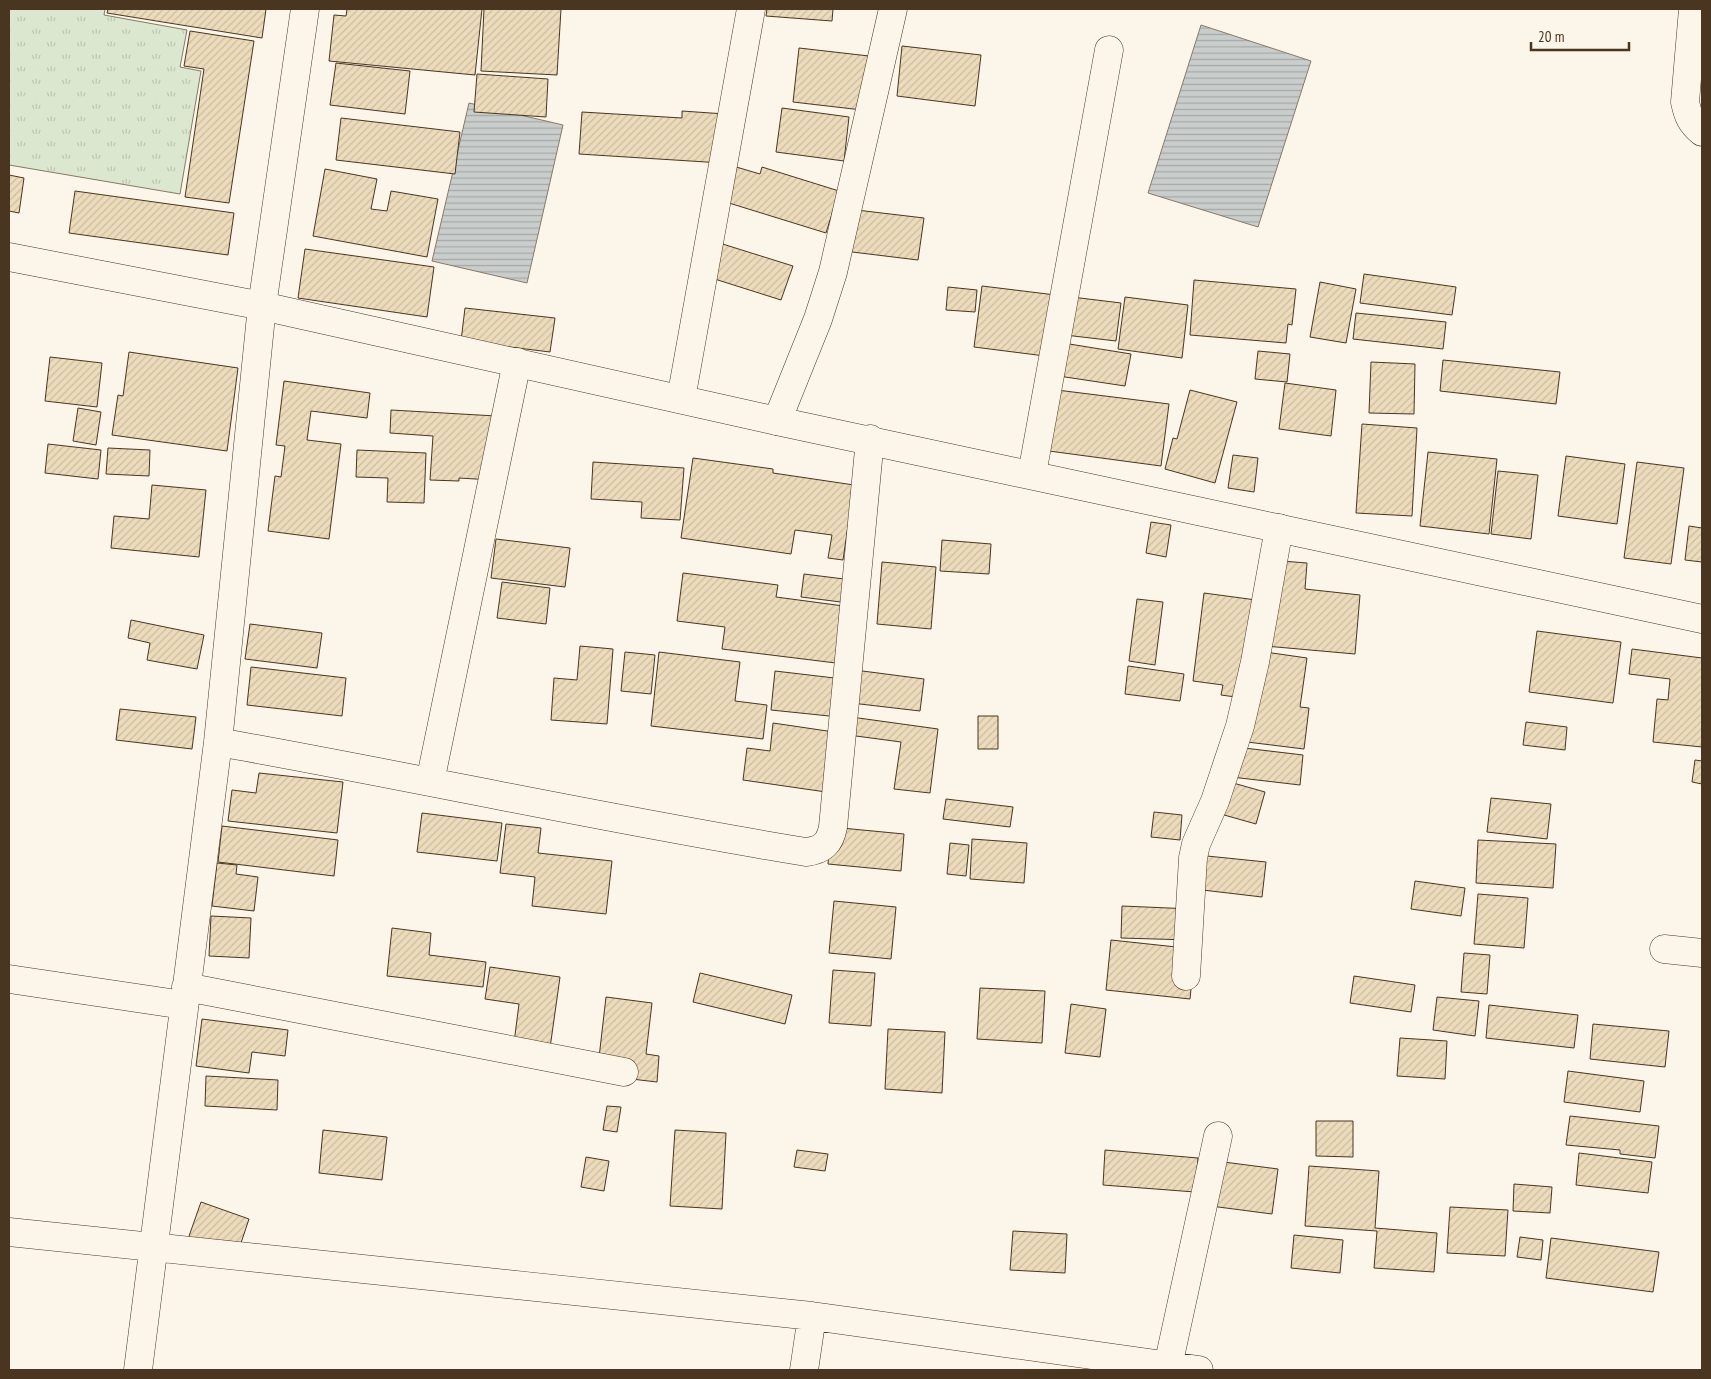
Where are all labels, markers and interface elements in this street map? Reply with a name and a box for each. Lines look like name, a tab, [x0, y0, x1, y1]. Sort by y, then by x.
scale bar	[1531, 20, 1628, 52]
text: 20 m	[1538, 27, 1564, 46]

